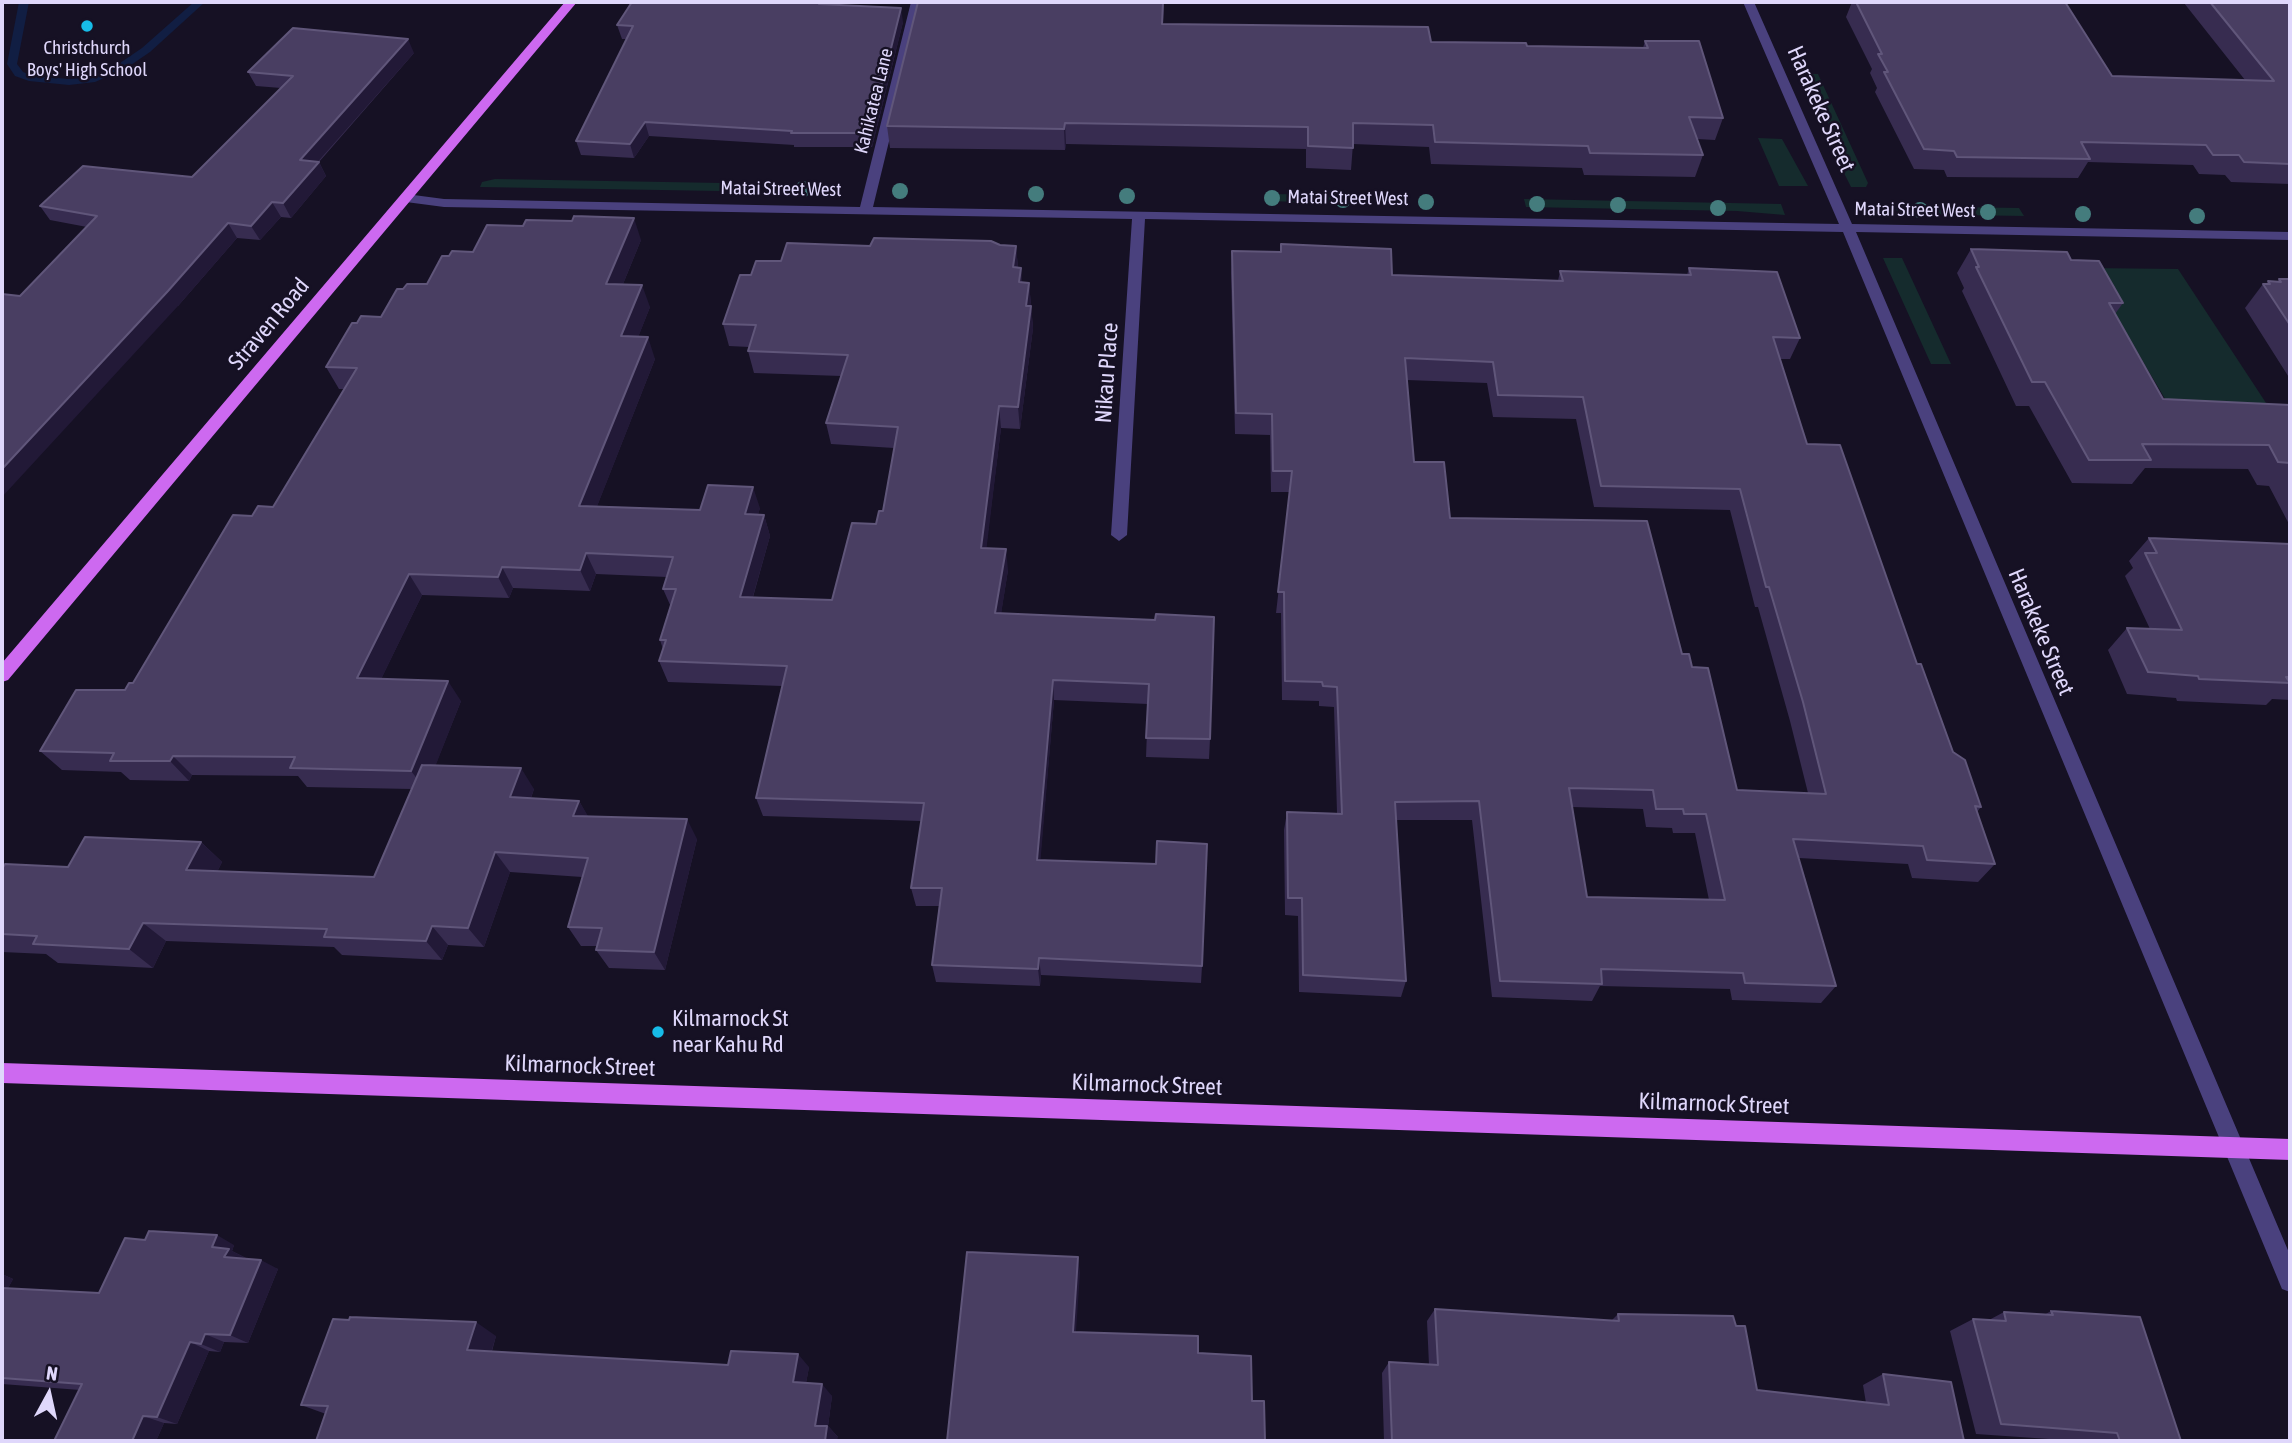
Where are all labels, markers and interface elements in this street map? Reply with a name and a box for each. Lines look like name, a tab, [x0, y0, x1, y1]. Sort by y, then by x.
marker: Christchurch Boys' High School	[79, 18, 95, 34]
place label: Christchurch Boys' High School	[27, 37, 147, 81]
street label: Harakeke Street	[1781, 42, 1861, 176]
street label: Kahikatea Lane	[850, 46, 898, 156]
street label: Matai Street West	[720, 177, 842, 201]
street label: Matai Street West	[1287, 186, 1409, 210]
street label: Matai Street West	[1854, 198, 1976, 222]
street label: Straven Road	[223, 273, 315, 375]
street label: Nikau Place	[1090, 322, 1124, 424]
street label: Harakeke Street	[2002, 565, 2080, 699]
place label: Kilmarnock St near Kahu Rd	[672, 1005, 789, 1059]
marker: Kilmarnock St near Kahu Rd	[650, 1024, 666, 1040]
street label: Kilmarnock Street	[504, 1050, 656, 1082]
street label: Kilmarnock Street	[1071, 1069, 1223, 1101]
street label: Kilmarnock Street	[1638, 1088, 1790, 1120]
north arrow	[14, 1359, 84, 1429]
text: N	[45, 1362, 59, 1385]

